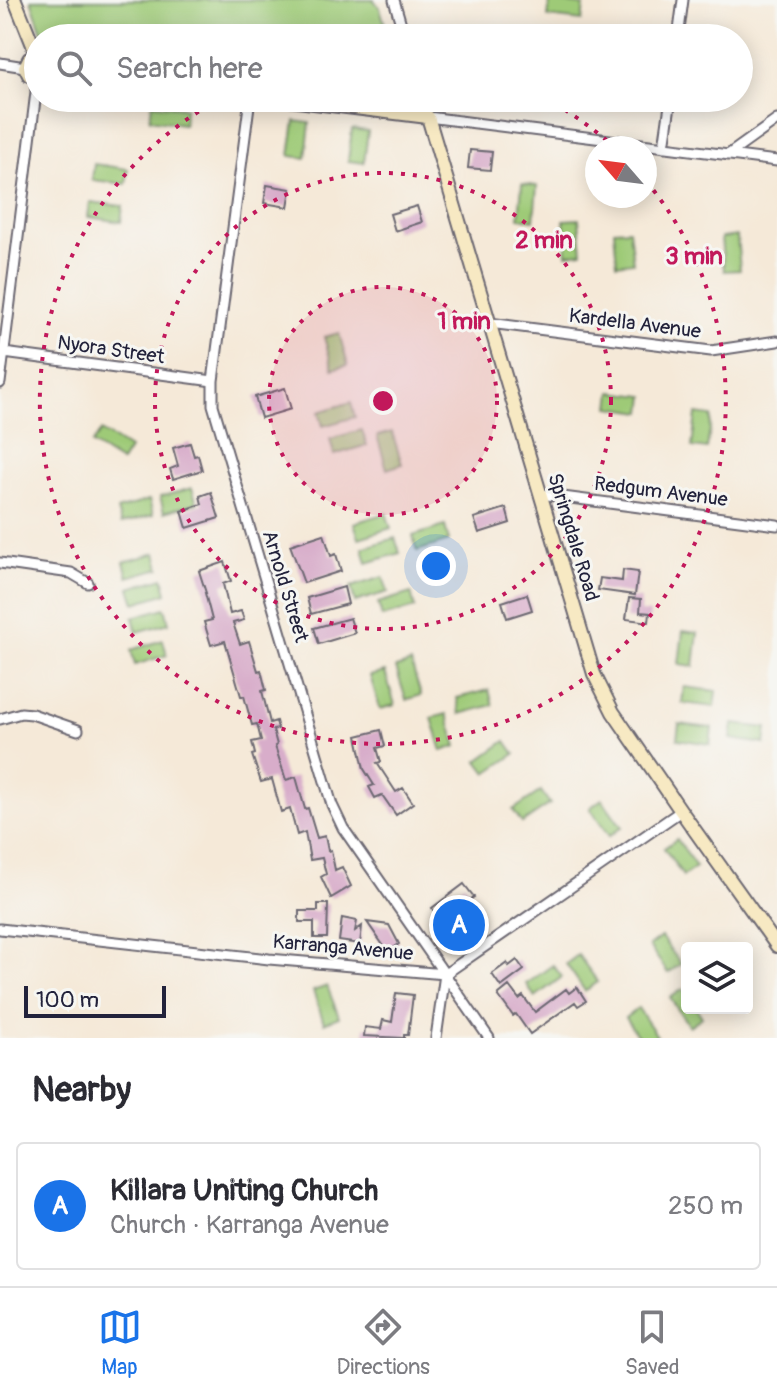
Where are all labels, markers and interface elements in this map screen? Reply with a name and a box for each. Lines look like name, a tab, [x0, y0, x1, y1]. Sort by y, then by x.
search box	[24, 24, 753, 112]
icon: search	[52, 46, 96, 90]
text: Search here	[116, 50, 263, 87]
north arrow	[585, 136, 657, 208]
text: 2 min	[515, 226, 573, 255]
text: 3 min	[665, 242, 723, 271]
street label: Kardella Avenue	[568, 303, 702, 344]
text: 1 min	[437, 307, 491, 336]
street label: Nyora Street	[56, 330, 167, 370]
centre of rings	[369, 387, 397, 415]
street label: Springdale Road	[542, 470, 605, 604]
street label: Redgum Avenue	[593, 471, 729, 512]
street label: Arnold Street	[257, 527, 315, 646]
your location	[416, 546, 456, 586]
pin: A	[433, 895, 485, 955]
street label: Karranga Avenue	[272, 929, 414, 966]
map controls	[681, 942, 753, 1014]
button: layers	[681, 942, 753, 1014]
scale bar	[24, 982, 166, 1018]
text: 100 m	[36, 986, 99, 1014]
text: Nearby	[32, 1069, 131, 1112]
text: Killara Uniting Church	[110, 1172, 378, 1209]
text: A	[52, 1190, 68, 1222]
text: 250 m	[668, 1190, 743, 1222]
text: Church · Karranga Avenue	[110, 1209, 389, 1241]
tab: Map	[98, 1305, 142, 1381]
tab: Directions	[337, 1305, 430, 1381]
tab: Saved	[625, 1305, 679, 1381]

